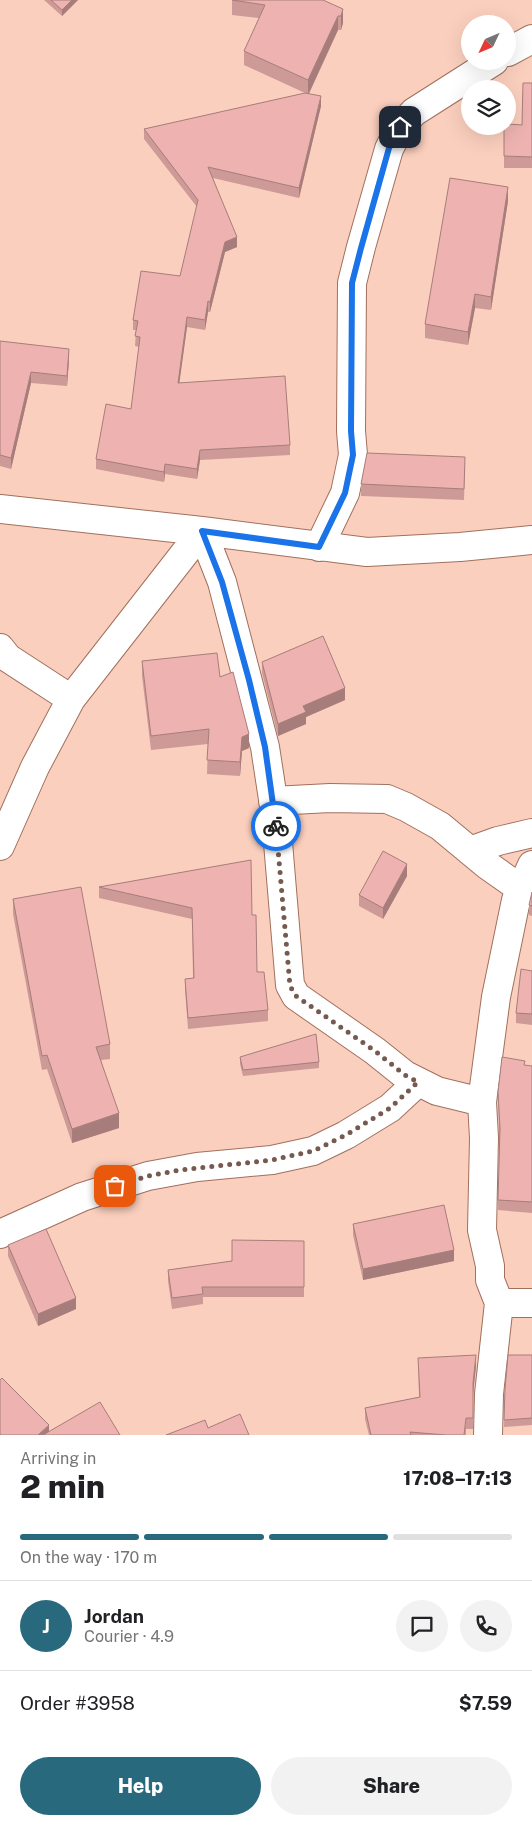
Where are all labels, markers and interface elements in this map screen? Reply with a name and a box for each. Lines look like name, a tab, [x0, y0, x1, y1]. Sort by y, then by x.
north arrow	[461, 15, 516, 70]
map controls	[461, 15, 516, 135]
button: layers	[461, 80, 516, 135]
pin	[379, 106, 421, 148]
icon: home	[386, 113, 414, 141]
courier	[251, 801, 301, 851]
icon: bike	[262, 812, 290, 840]
pin	[94, 1165, 136, 1207]
icon: bag	[101, 1172, 129, 1200]
text: Arriving in	[20, 1449, 96, 1468]
text: 17:08–17:13	[403, 1467, 512, 1489]
text: 2 min	[20, 1468, 105, 1505]
text: On the way · 170 m	[20, 1548, 157, 1567]
button: chat	[396, 1600, 448, 1652]
button: phone	[460, 1600, 512, 1652]
text: Jordan	[84, 1605, 144, 1627]
text: J	[42, 1615, 50, 1637]
text: Courier · 4.9	[84, 1627, 174, 1646]
text: Order #3958	[20, 1692, 135, 1714]
text: $7.59	[459, 1692, 512, 1714]
button: Help	[20, 1757, 261, 1815]
button: Share	[271, 1757, 512, 1815]

